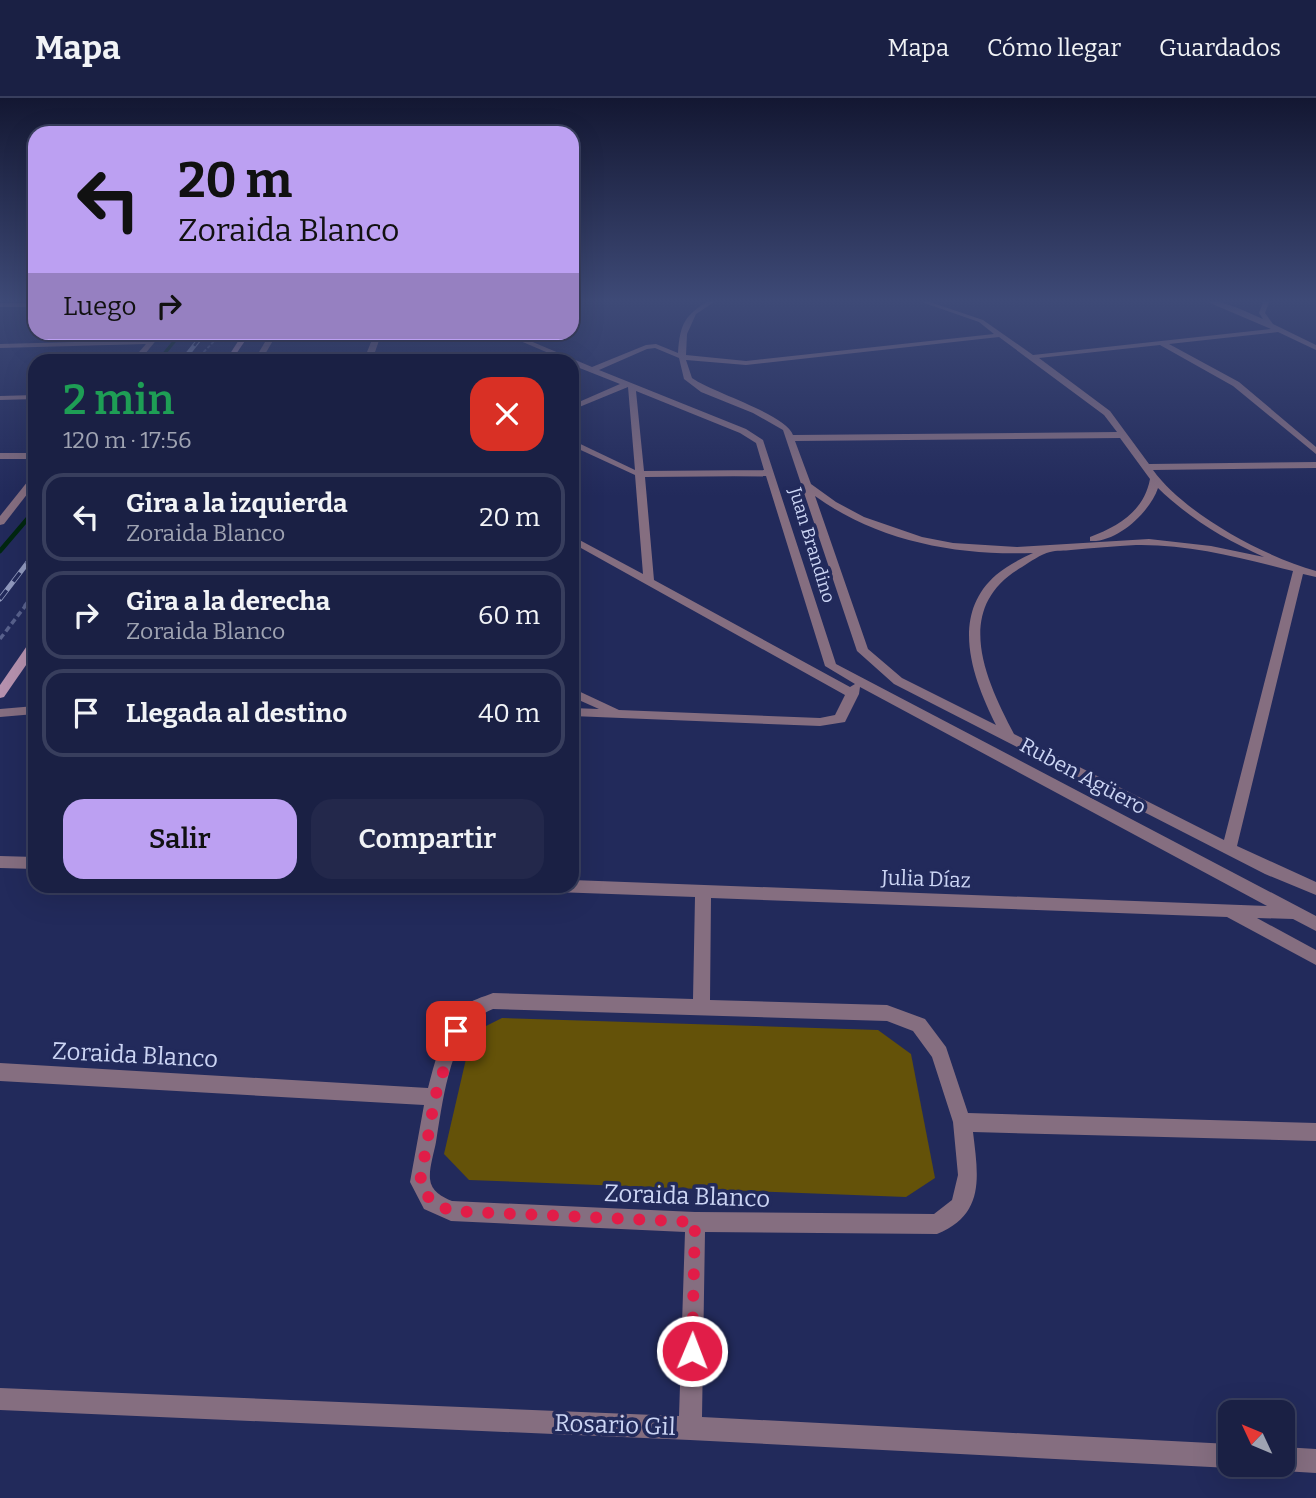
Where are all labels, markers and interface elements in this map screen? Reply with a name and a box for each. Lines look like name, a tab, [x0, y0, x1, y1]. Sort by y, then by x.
text: Mapa	[35, 28, 120, 68]
text: Mapa	[888, 34, 949, 62]
text: Cómo llegar	[987, 34, 1121, 62]
text: Guardados	[1159, 34, 1281, 62]
text: 20 m	[178, 151, 292, 210]
icon: left	[63, 154, 154, 245]
text: Zoraida Blanco	[178, 211, 399, 249]
icon: right	[150, 287, 188, 325]
text: Luego	[63, 291, 136, 322]
text: 2 min	[63, 375, 174, 425]
button: close	[470, 377, 544, 451]
text: 120 m · 17:56	[63, 426, 191, 454]
street label: Juan Brandino	[784, 484, 840, 605]
text: Gira a la izquierda	[126, 488, 348, 519]
icon: left	[67, 498, 105, 536]
text: 20 m	[479, 502, 540, 533]
text: Zoraida Blanco	[126, 519, 285, 547]
text: Gira a la derecha	[126, 586, 330, 617]
icon: right	[67, 596, 105, 634]
text: 60 m	[478, 600, 540, 631]
text: Zoraida Blanco	[126, 617, 285, 645]
icon: arrive	[67, 694, 105, 732]
text: Llegada al destino	[126, 698, 347, 729]
text: 40 m	[478, 698, 540, 729]
street label: Ruben Agüero	[1015, 732, 1151, 820]
button: Salir	[63, 799, 297, 879]
button: Compartir	[311, 799, 544, 879]
street label: Julia Díaz	[880, 864, 971, 894]
pin	[426, 1001, 486, 1061]
icon: arrive	[437, 1012, 475, 1050]
street label: Zoraida Blanco	[51, 1037, 219, 1073]
street label: Zoraida Blanco	[604, 1179, 770, 1213]
position arrow	[655, 1314, 729, 1388]
north arrow	[1218, 1400, 1295, 1477]
map controls	[1218, 1400, 1295, 1477]
street label: Rosario Gil	[554, 1409, 676, 1441]

